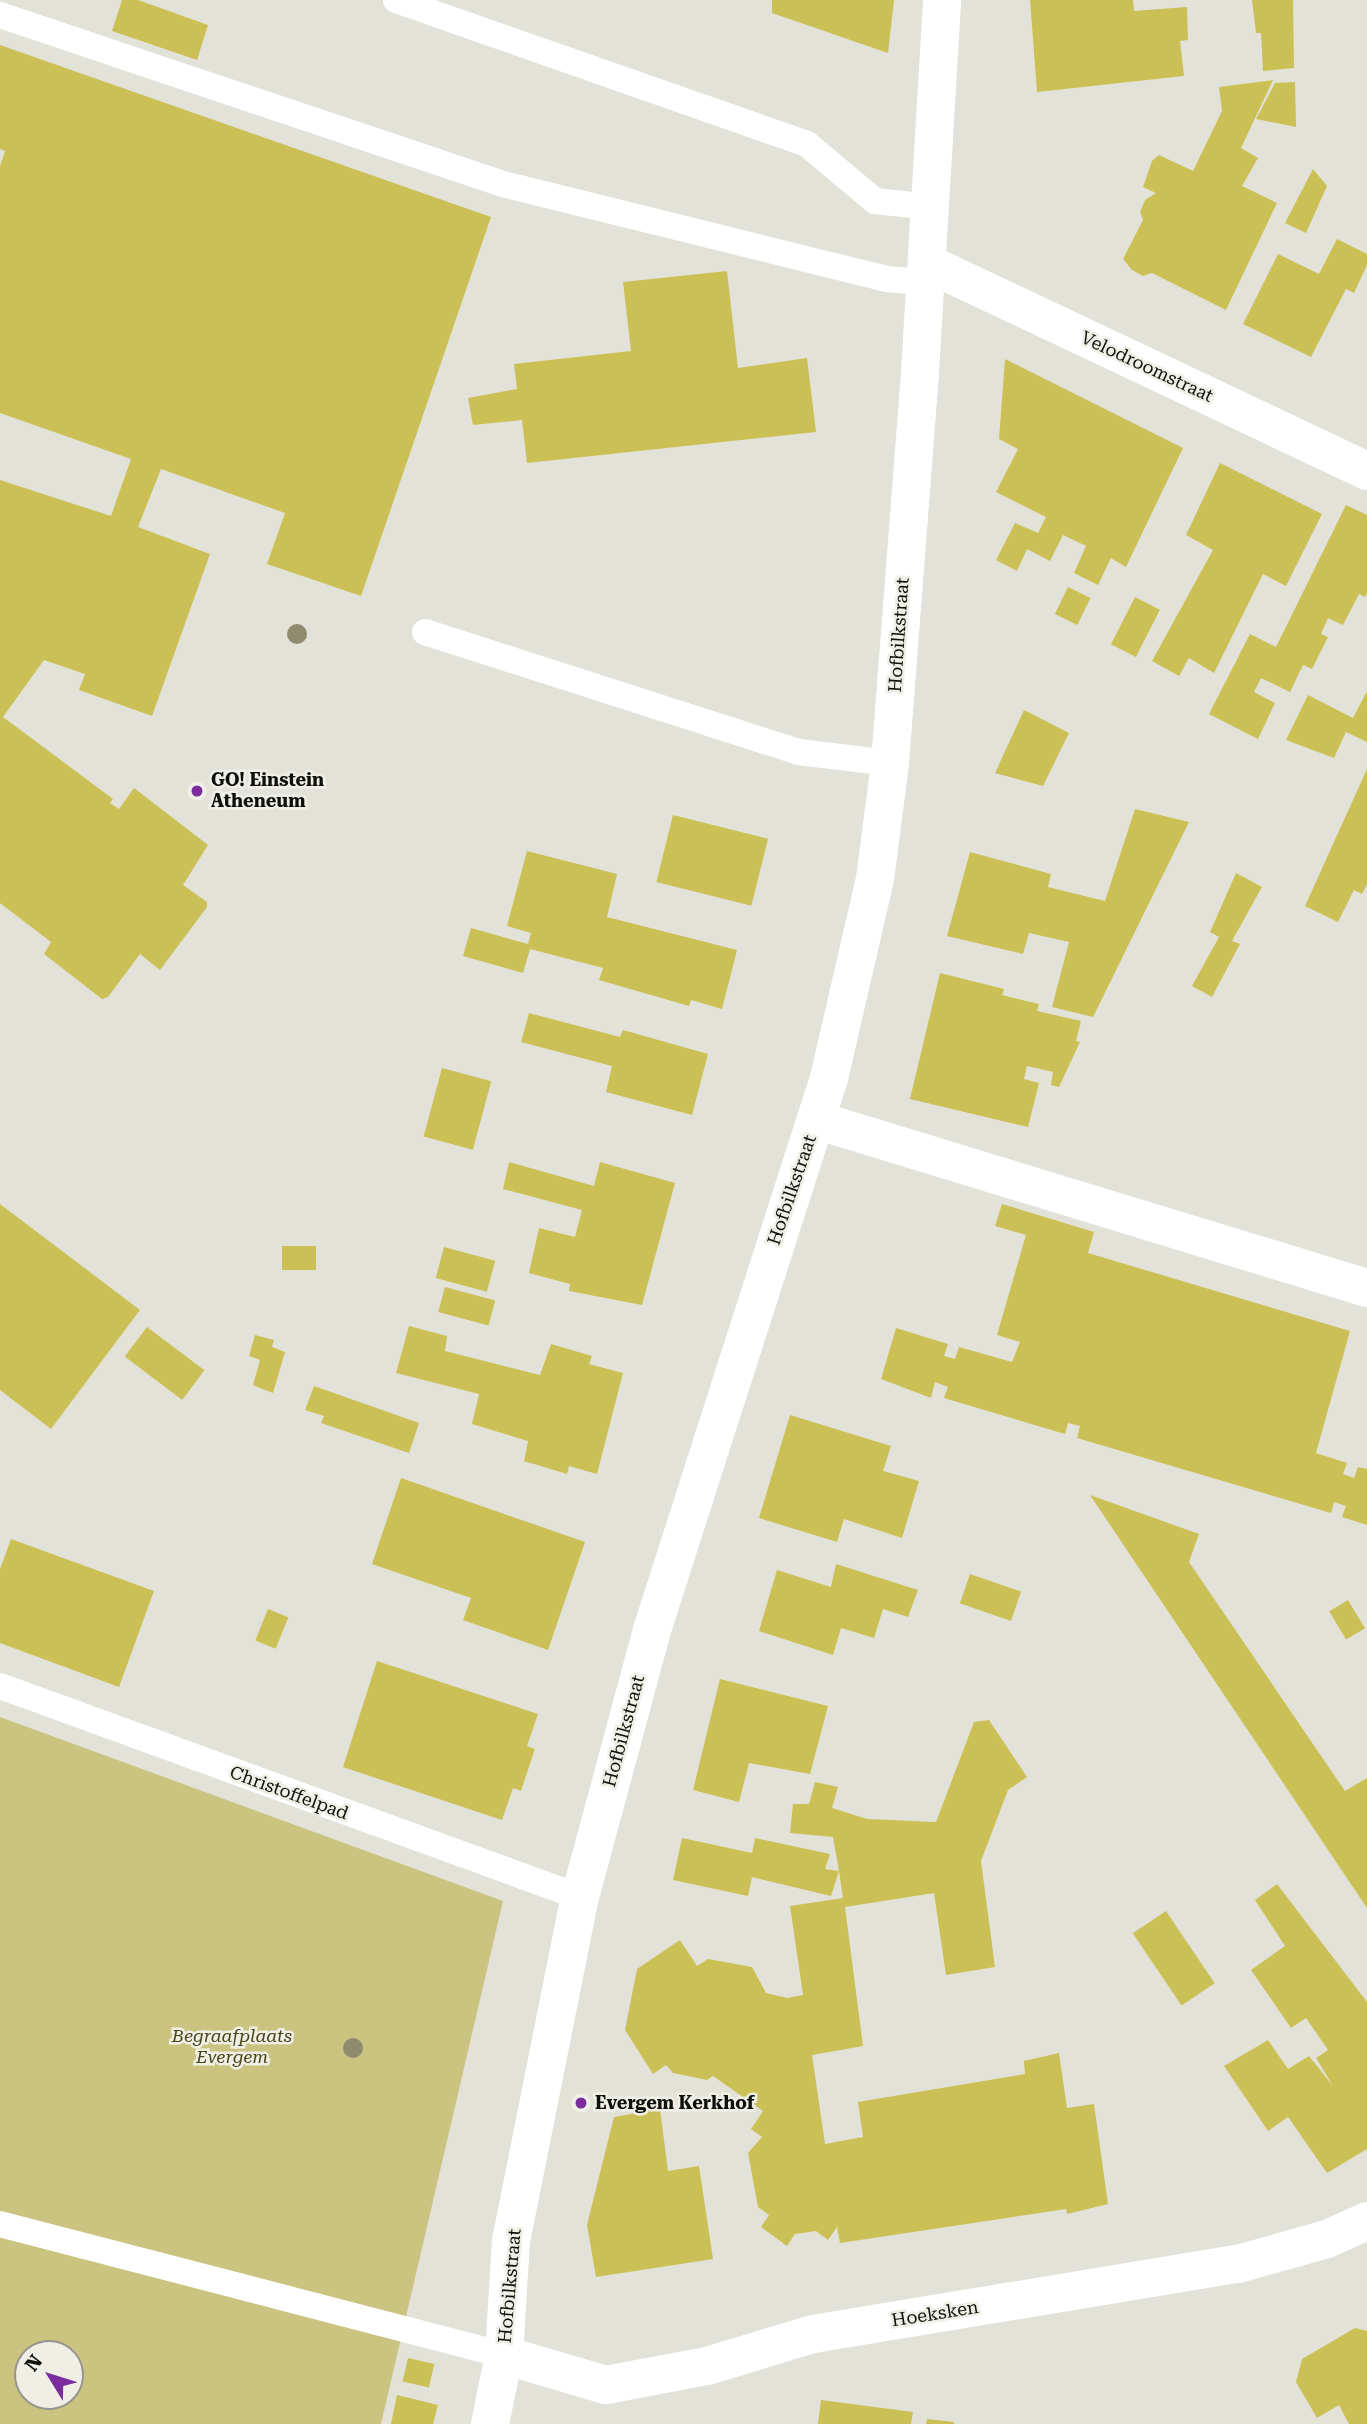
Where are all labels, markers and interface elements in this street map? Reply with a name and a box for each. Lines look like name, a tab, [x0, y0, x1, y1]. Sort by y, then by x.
street label: Velodroomstraat	[1077, 327, 1217, 407]
street label: Hofbilkstraat	[884, 577, 914, 693]
place label: GO! Einstein Atheneum	[211, 770, 324, 812]
marker: GO! Einstein Atheneum	[189, 783, 205, 799]
street label: Hofbilkstraat	[763, 1132, 821, 1248]
street label: Hofbilkstraat	[599, 1673, 649, 1789]
street label: Christoffelpad	[227, 1762, 351, 1824]
park label: Begraafplaats Evergem	[172, 2026, 292, 2068]
place label: Evergem Kerkhof	[595, 2092, 754, 2114]
marker: Evergem Kerkhof	[573, 2095, 589, 2111]
street label: Hofbilkstraat	[494, 2228, 526, 2344]
street label: Hoeksken	[890, 2296, 980, 2332]
north arrow	[14, 2340, 84, 2410]
text: N	[20, 2350, 47, 2376]

